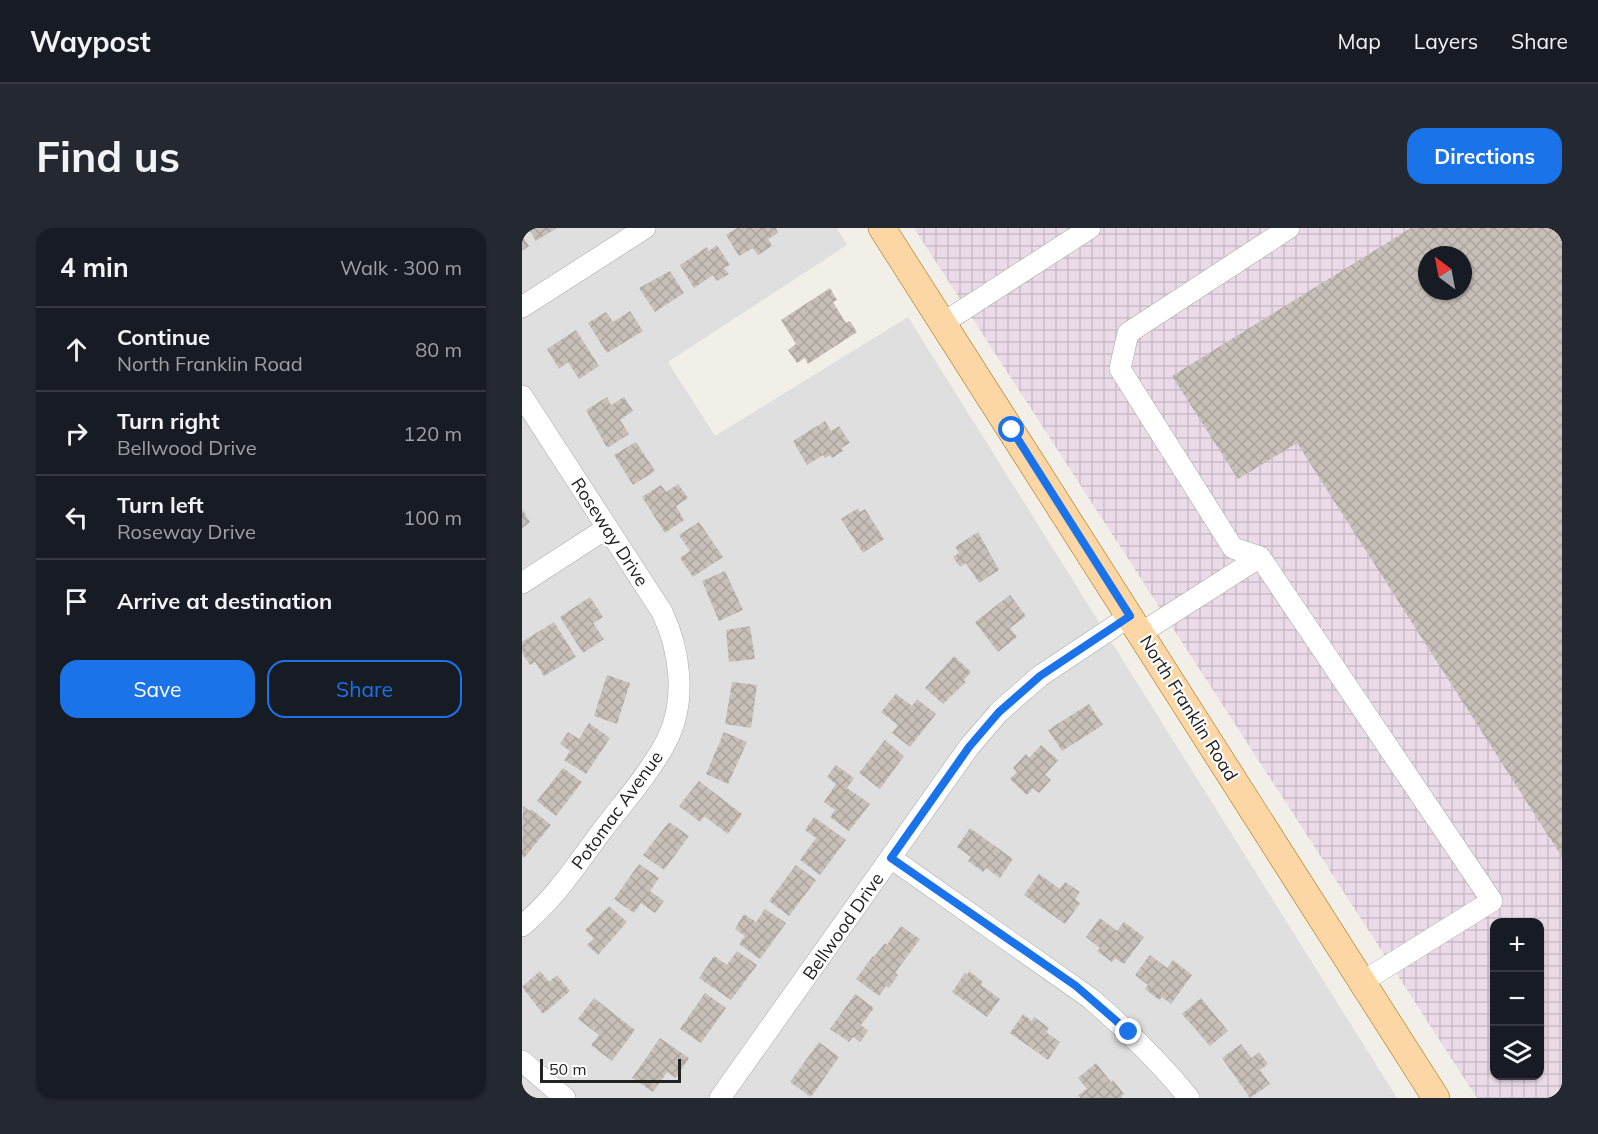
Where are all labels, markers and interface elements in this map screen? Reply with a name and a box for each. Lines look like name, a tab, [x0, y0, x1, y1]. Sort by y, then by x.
text: Waypost	[30, 24, 151, 59]
text: Map	[1338, 28, 1381, 54]
text: Layers	[1414, 28, 1478, 54]
text: Share	[1511, 28, 1568, 54]
button: Directions	[1407, 128, 1562, 184]
text: Find us	[36, 130, 180, 183]
north arrow	[1418, 246, 1472, 300]
text: 4 min	[60, 251, 129, 284]
text: Walk · 300 m	[340, 255, 462, 280]
text: Continue	[117, 323, 210, 351]
icon: ahead	[60, 333, 93, 366]
text: 80 m	[415, 337, 462, 362]
text: North Franklin Road	[117, 351, 303, 376]
text: Turn right	[117, 407, 220, 435]
route start	[998, 416, 1024, 442]
icon: right	[60, 417, 93, 450]
text: 120 m	[403, 421, 462, 446]
text: Bellwood Drive	[117, 435, 257, 460]
street label: Roseway Drive	[566, 473, 654, 591]
text: Turn left	[117, 491, 204, 519]
icon: left	[60, 501, 93, 534]
text: 100 m	[403, 505, 462, 530]
text: Roseway Drive	[117, 519, 256, 544]
icon: arrive	[60, 585, 93, 618]
text: Arrive at destination	[117, 587, 332, 615]
street label: North Franklin Road	[1135, 631, 1243, 785]
button: Save	[60, 660, 255, 718]
button: Share	[267, 660, 462, 718]
street label: Potomac Avenue	[566, 746, 668, 874]
street label: Bellwood Drive	[798, 868, 888, 984]
map controls	[1490, 918, 1544, 1080]
button: +	[1490, 918, 1544, 972]
button: −	[1490, 972, 1544, 1026]
route end	[1115, 1018, 1141, 1044]
button: layers	[1490, 1026, 1544, 1080]
scale bar	[540, 1056, 681, 1084]
text: 50 m	[549, 1059, 586, 1079]

